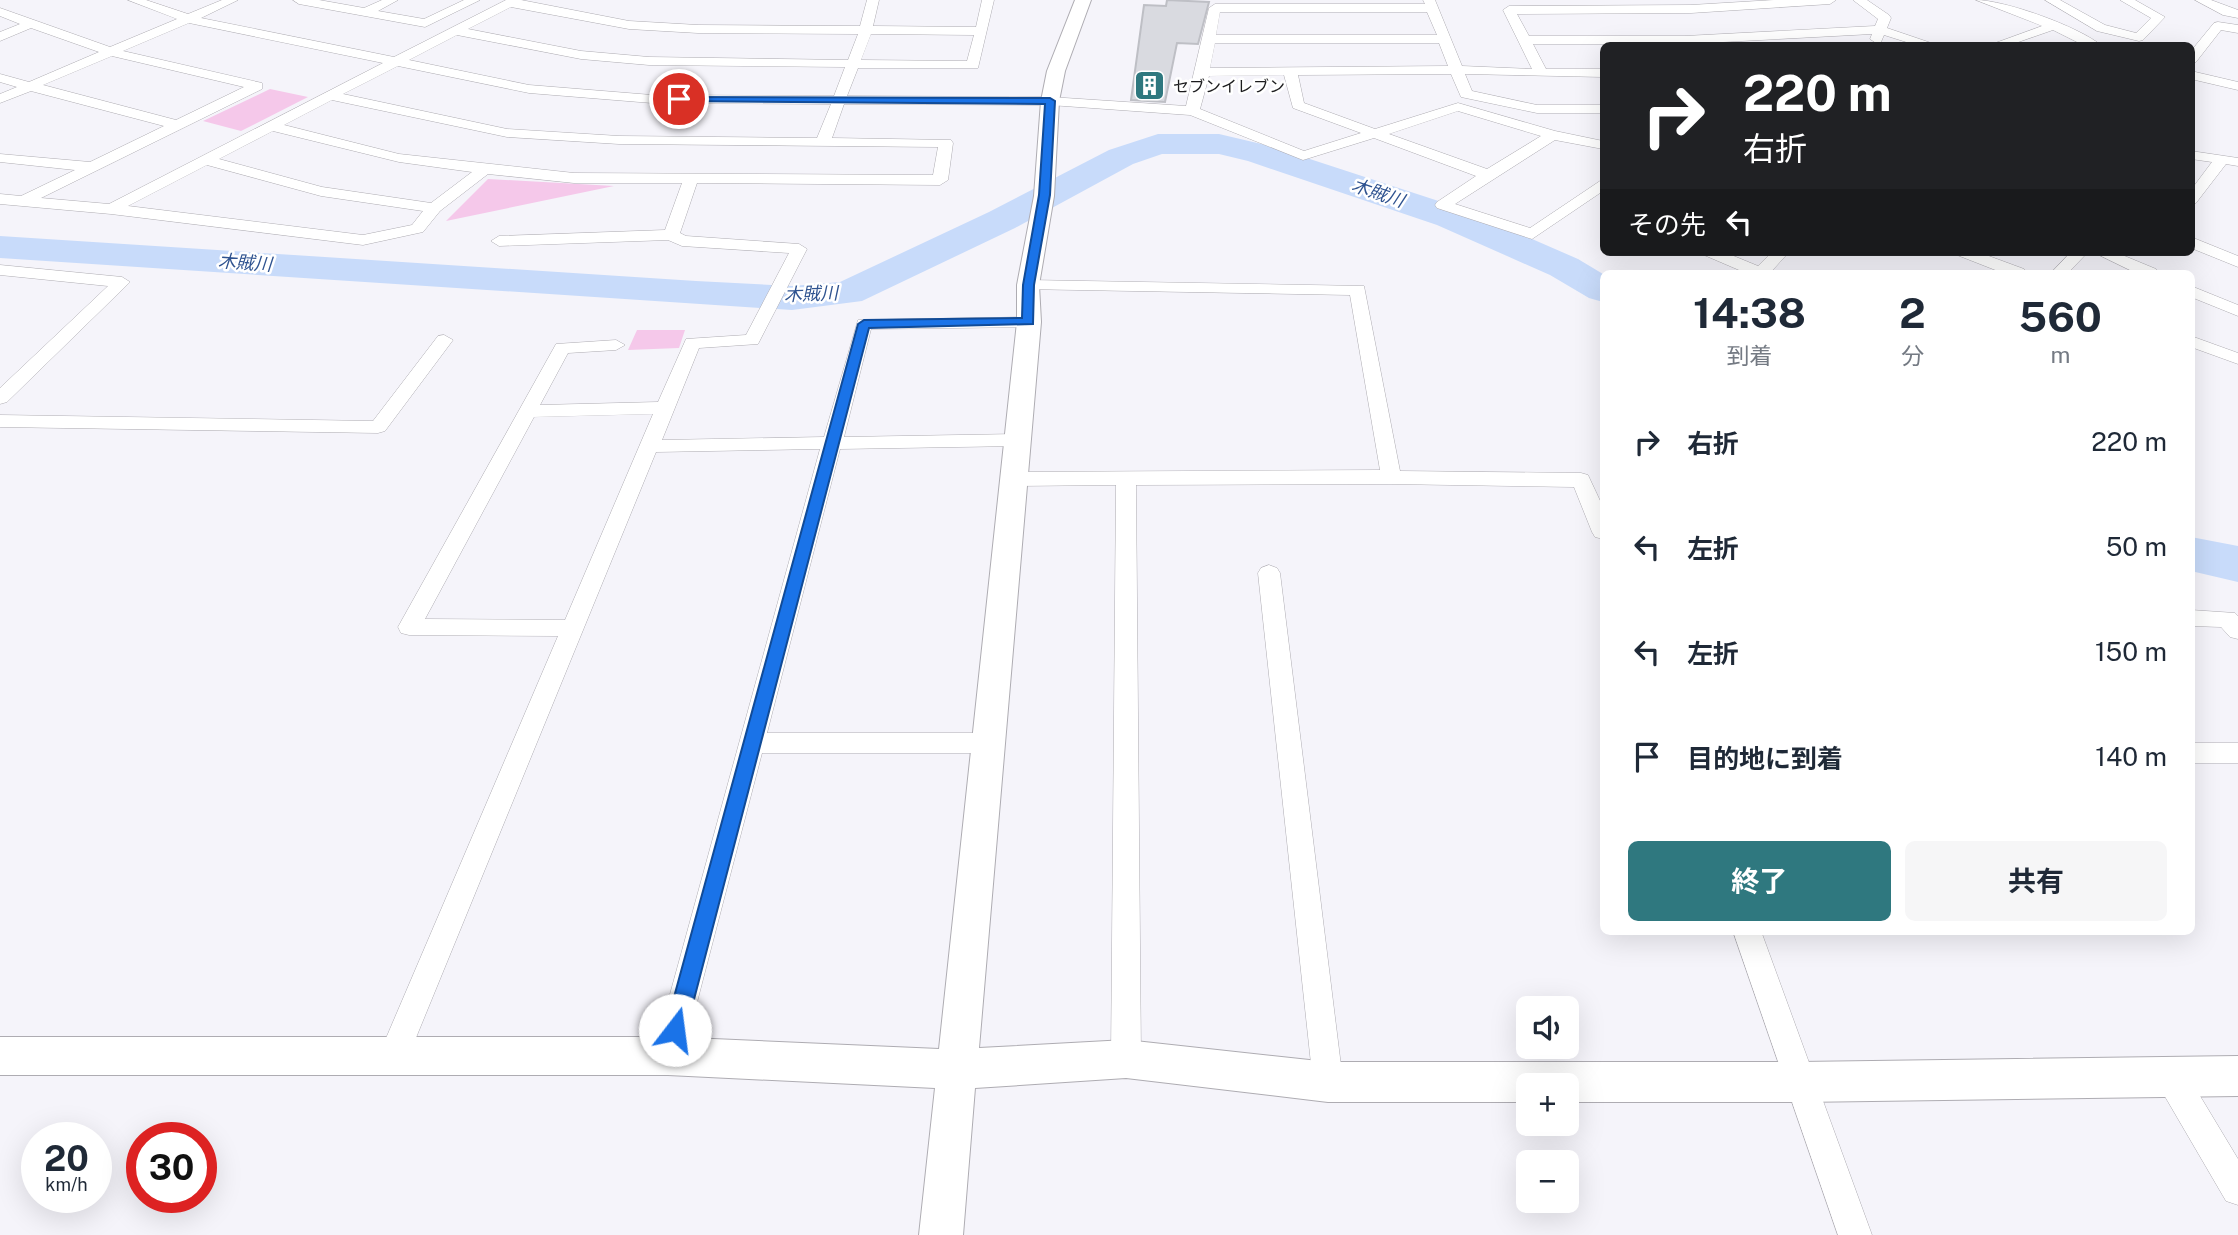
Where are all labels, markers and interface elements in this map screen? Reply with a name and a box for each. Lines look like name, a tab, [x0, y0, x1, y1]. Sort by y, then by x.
text: 220 m	[1743, 64, 1892, 122]
pin	[649, 69, 709, 129]
building icon: セブンイレブン	[1133, 69, 1167, 103]
icon: right	[1628, 70, 1719, 161]
place label: セブンイレブン	[1173, 77, 1285, 96]
icon: arrive	[660, 80, 698, 118]
text: 右折	[1743, 130, 1807, 167]
water label: 木賊川	[1349, 174, 1409, 212]
icon: left	[1720, 203, 1758, 241]
text: その先	[1628, 209, 1706, 240]
water label: 木賊川	[217, 250, 275, 275]
water label: 木賊川	[784, 282, 840, 305]
text: 14:38	[1693, 288, 1806, 337]
text: 2	[1899, 288, 1926, 337]
text: 560	[2019, 292, 2102, 341]
text: m	[2050, 341, 2070, 368]
text: 到着	[1727, 342, 1773, 369]
text: 分	[1901, 342, 1924, 369]
icon: right	[1628, 423, 1666, 461]
text: 220 m	[2091, 426, 2167, 457]
text: 右折	[1687, 428, 1739, 459]
icon: left	[1628, 528, 1666, 566]
text: 50 m	[2106, 531, 2167, 562]
text: 左折	[1687, 533, 1739, 564]
icon: left	[1628, 633, 1666, 671]
text: 150 m	[2095, 636, 2167, 667]
text: 左折	[1687, 638, 1739, 669]
icon: arrive	[1628, 738, 1666, 776]
text: 140 m	[2095, 741, 2167, 772]
text: 目的地に到着	[1687, 743, 1843, 774]
button: 終了	[1628, 841, 1891, 921]
button: 共有	[1905, 841, 2167, 921]
position arrow	[638, 993, 712, 1067]
map controls	[1516, 996, 1579, 1213]
button: sound	[1516, 996, 1579, 1059]
button: +	[1516, 1073, 1579, 1136]
speed limit sign: 30	[126, 1122, 217, 1213]
text: 20	[44, 1138, 89, 1179]
button: −	[1516, 1150, 1579, 1213]
text: km/h	[45, 1174, 88, 1195]

